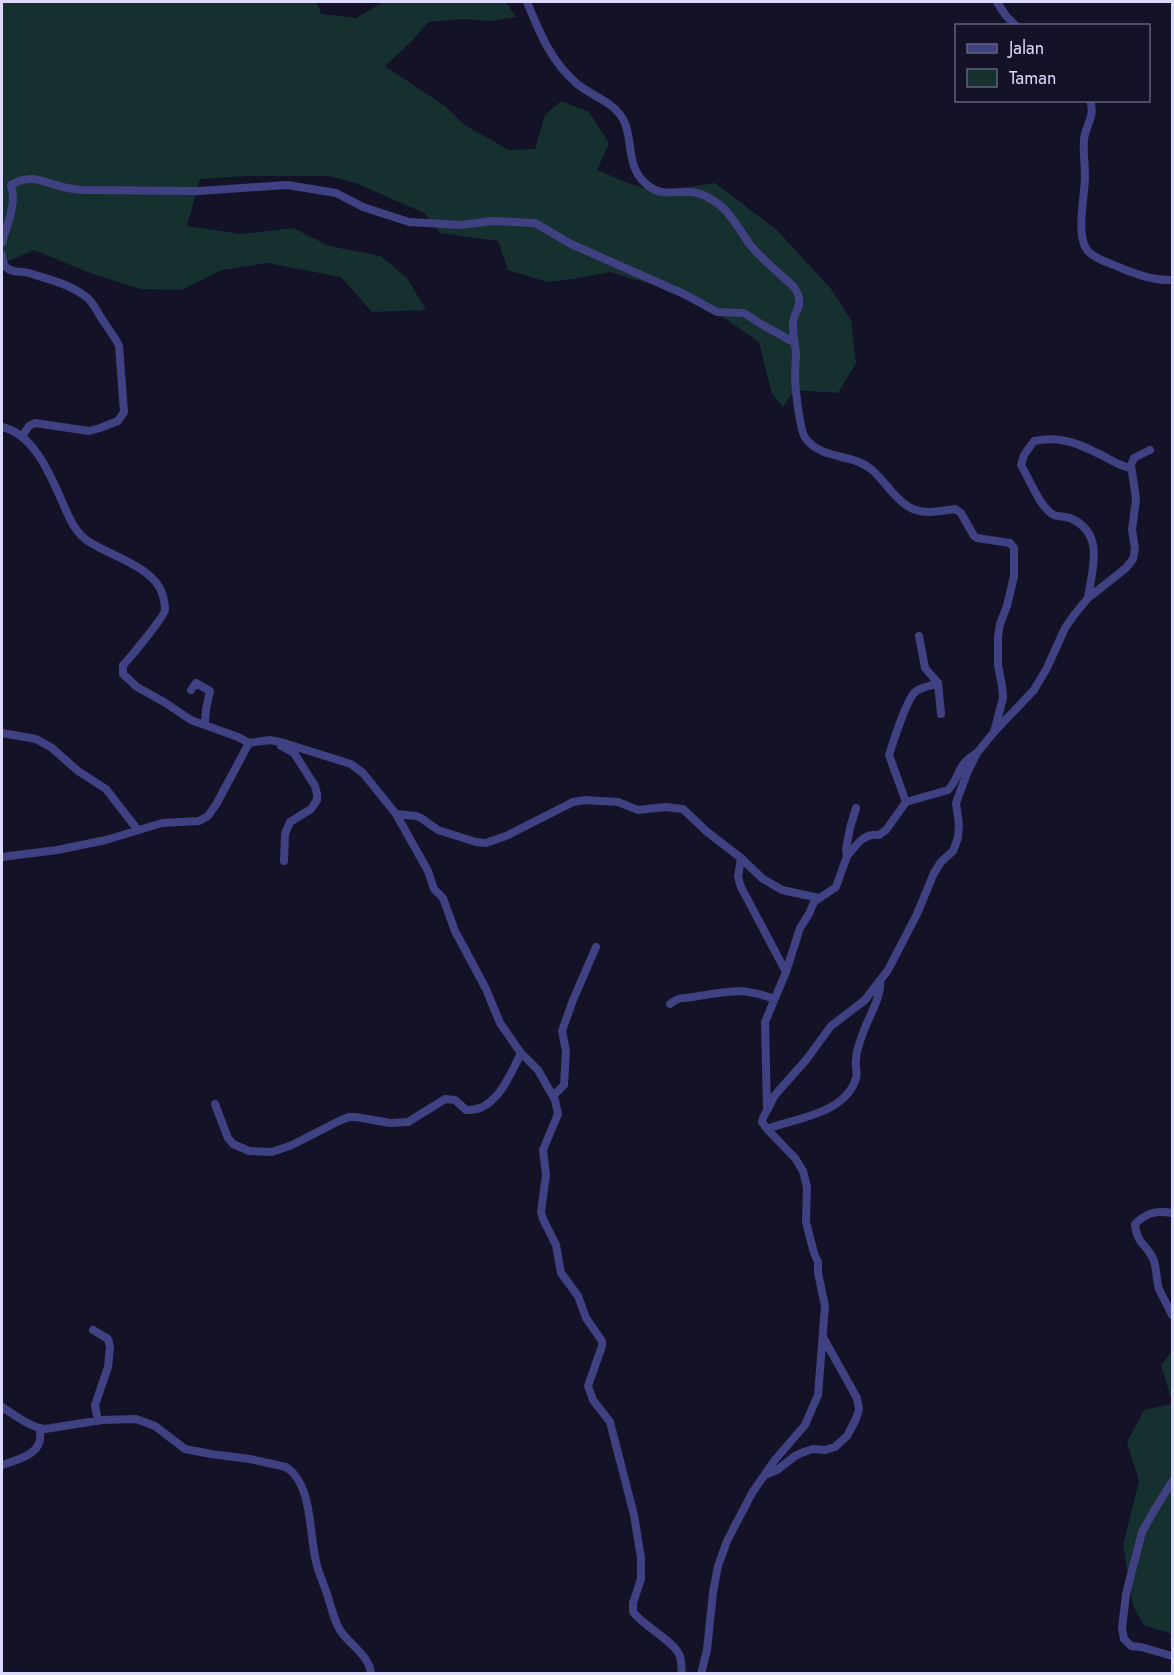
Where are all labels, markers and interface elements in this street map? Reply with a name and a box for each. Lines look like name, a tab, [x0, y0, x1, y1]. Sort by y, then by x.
legend	[955, 24, 1150, 102]
text: Jalan	[1007, 35, 1044, 61]
text: Taman	[1009, 65, 1056, 91]

